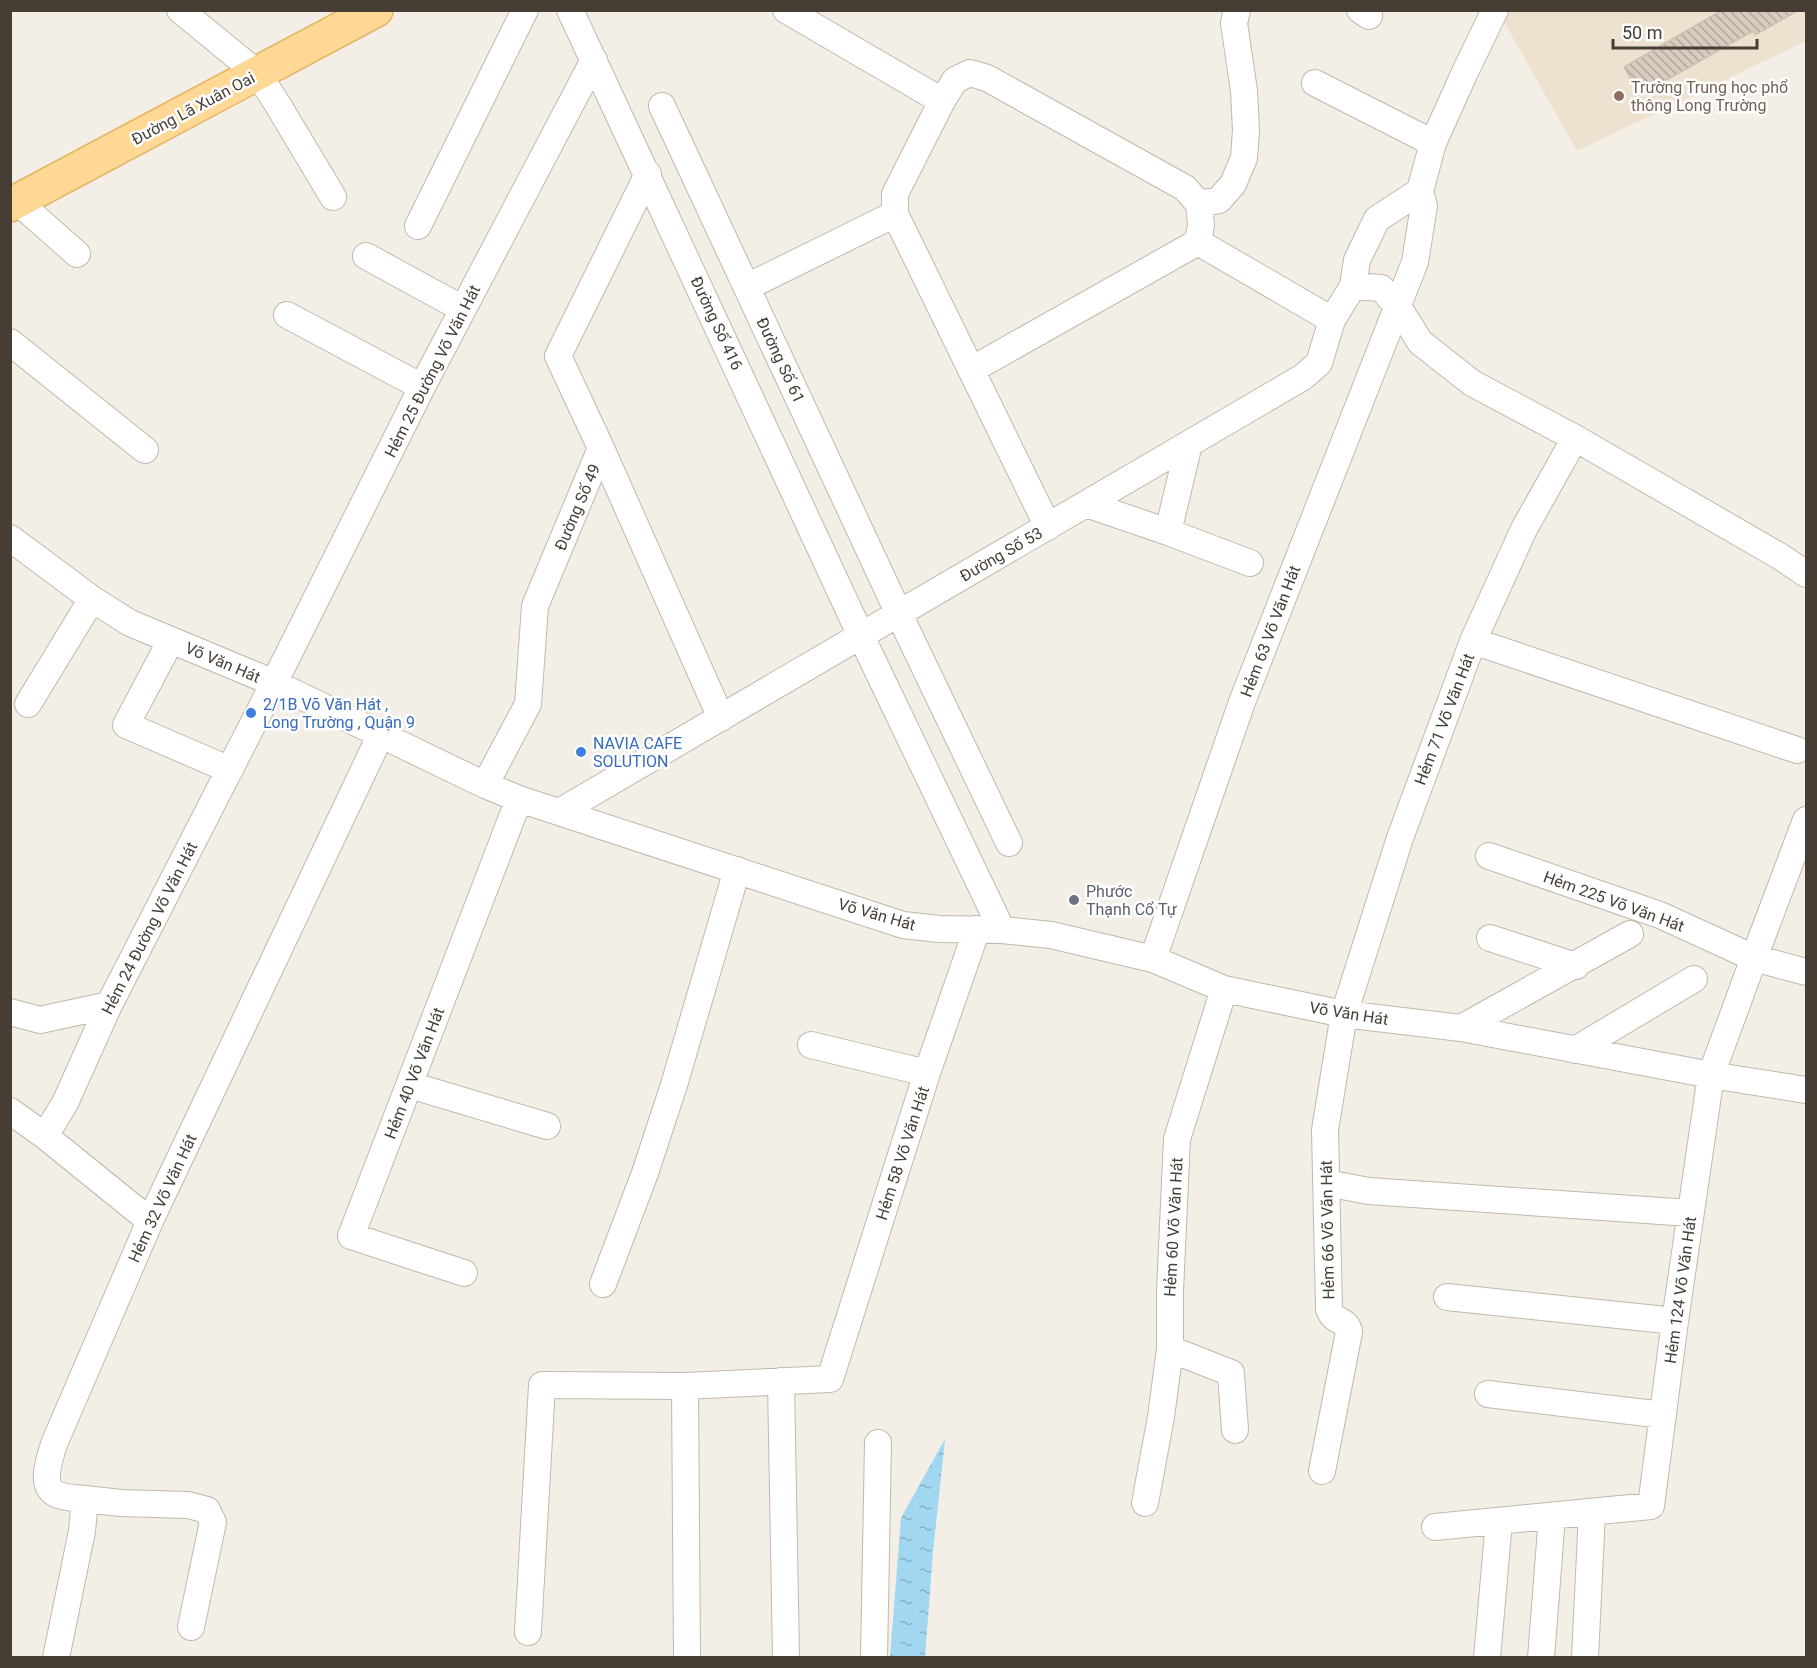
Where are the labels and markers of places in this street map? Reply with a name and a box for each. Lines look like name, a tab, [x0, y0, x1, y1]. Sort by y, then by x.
place label: Trường Trung học phổ thông Long Trường	[1631, 78, 1788, 115]
marker: Trường Trung học phổ thông Long Trường	[1612, 89, 1626, 103]
place label: 2/1B Võ Văn Hát , Long Trường , Quận 9	[263, 695, 415, 732]
marker: 2/1B Võ Văn Hát , Long Trường , Quận 9	[244, 706, 258, 720]
place label: NAVIA CAFE SOLUTION	[593, 734, 682, 771]
marker: NAVIA CAFE SOLUTION	[574, 745, 588, 759]
place label: Phước Thạnh Cổ Tự	[1086, 882, 1178, 919]
marker: Phước Thạnh Cổ Tự	[1067, 893, 1081, 907]

